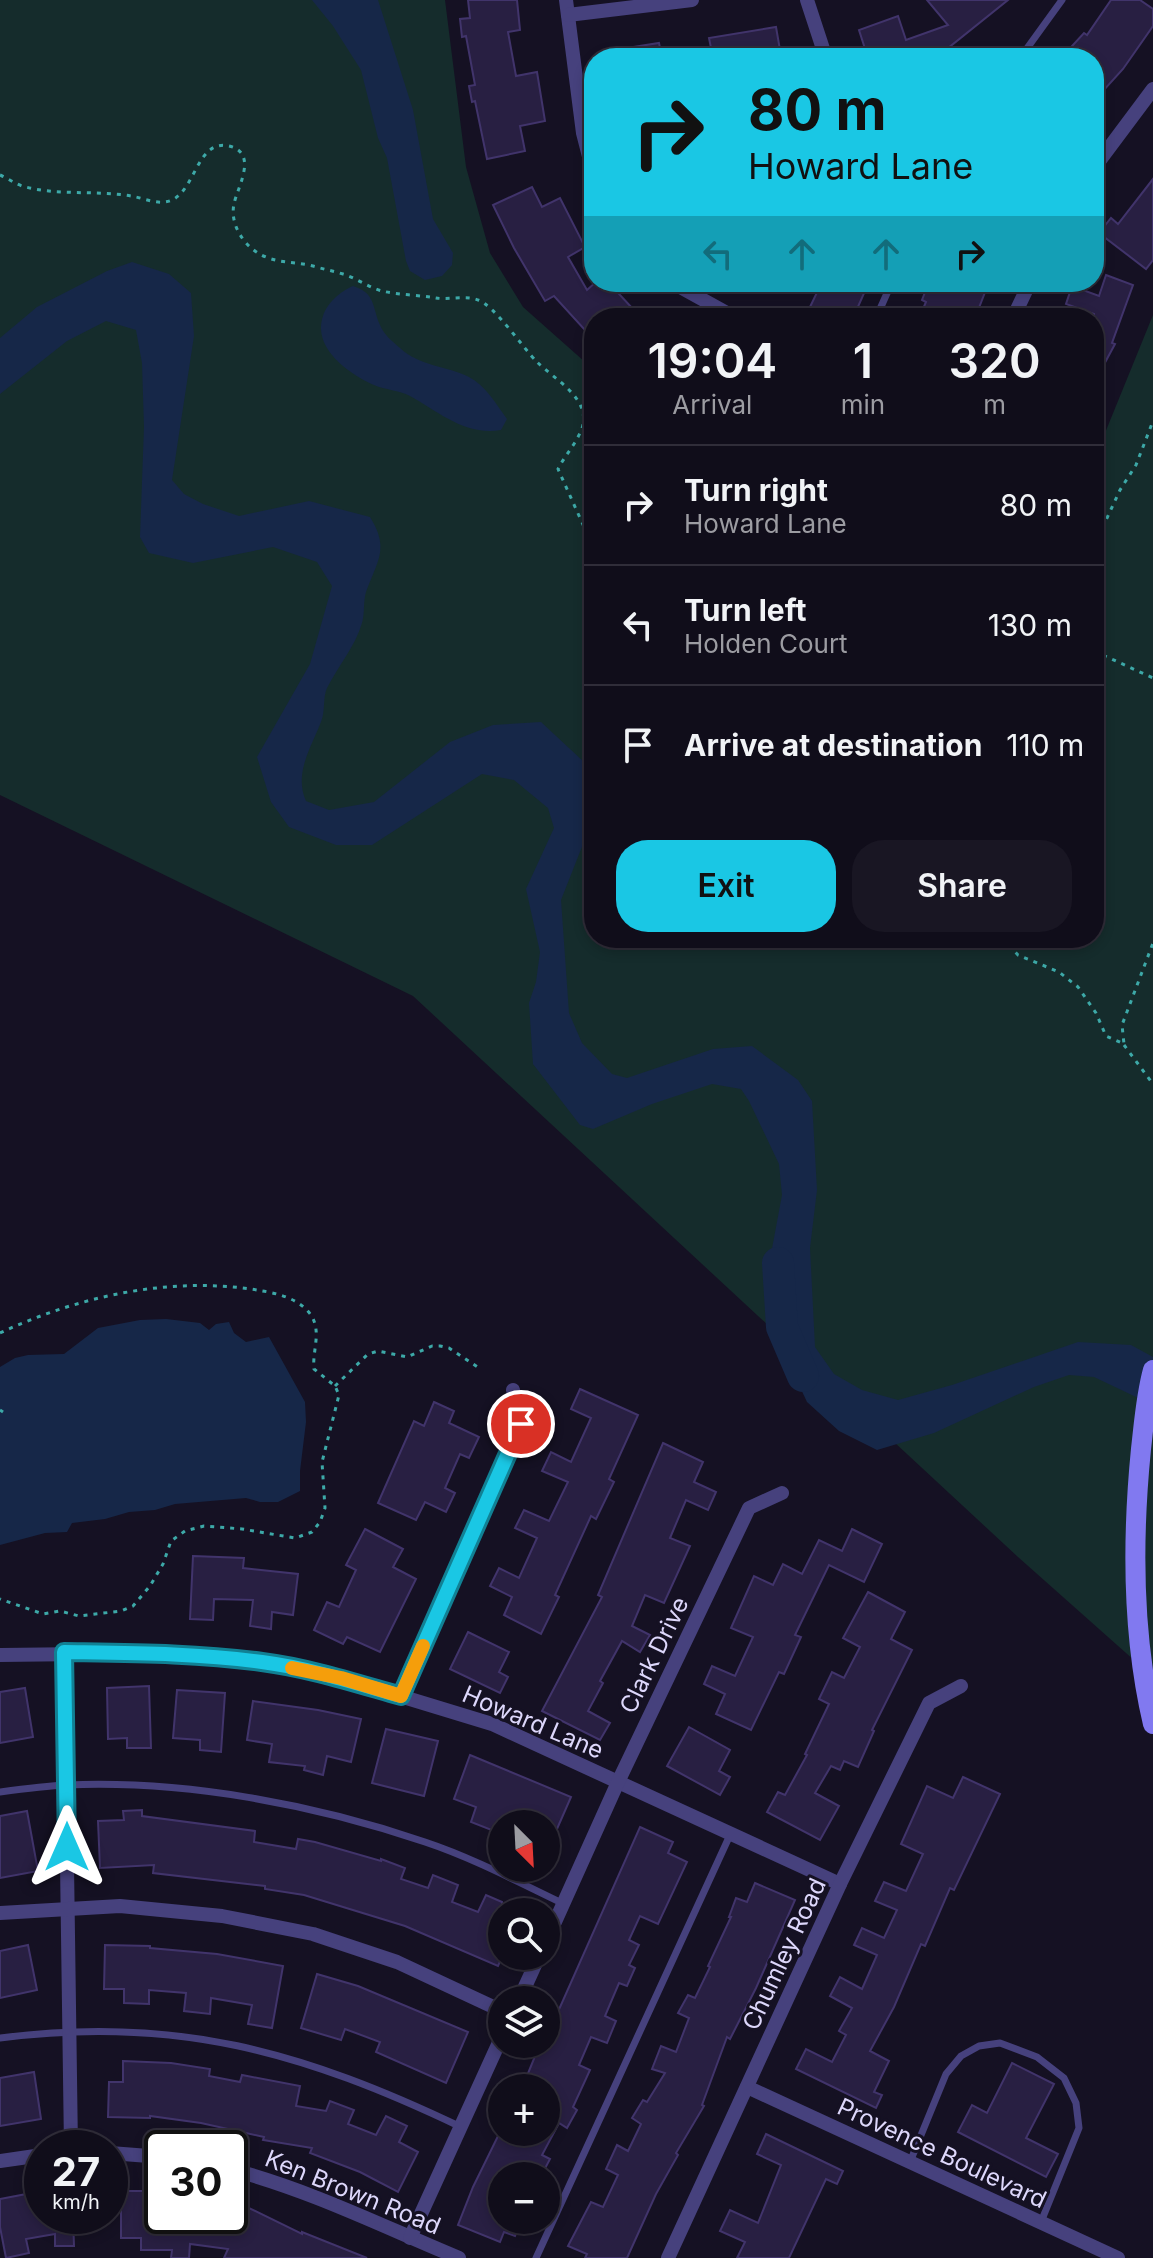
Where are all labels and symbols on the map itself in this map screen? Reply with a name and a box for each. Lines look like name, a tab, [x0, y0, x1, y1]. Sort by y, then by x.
pin	[487, 1390, 555, 1458]
street label: Clark Drive	[613, 1592, 695, 1718]
street label: Howard Lane	[458, 1679, 608, 1765]
position arrow	[25, 1805, 109, 1889]
north arrow	[488, 1810, 560, 1882]
street label: Chumley Road	[736, 1873, 832, 2035]
street label: Provence Boulevard	[833, 2092, 1051, 2214]
speed limit sign: 30	[144, 2130, 248, 2234]
street label: Ken Brown Road	[261, 2144, 445, 2240]

